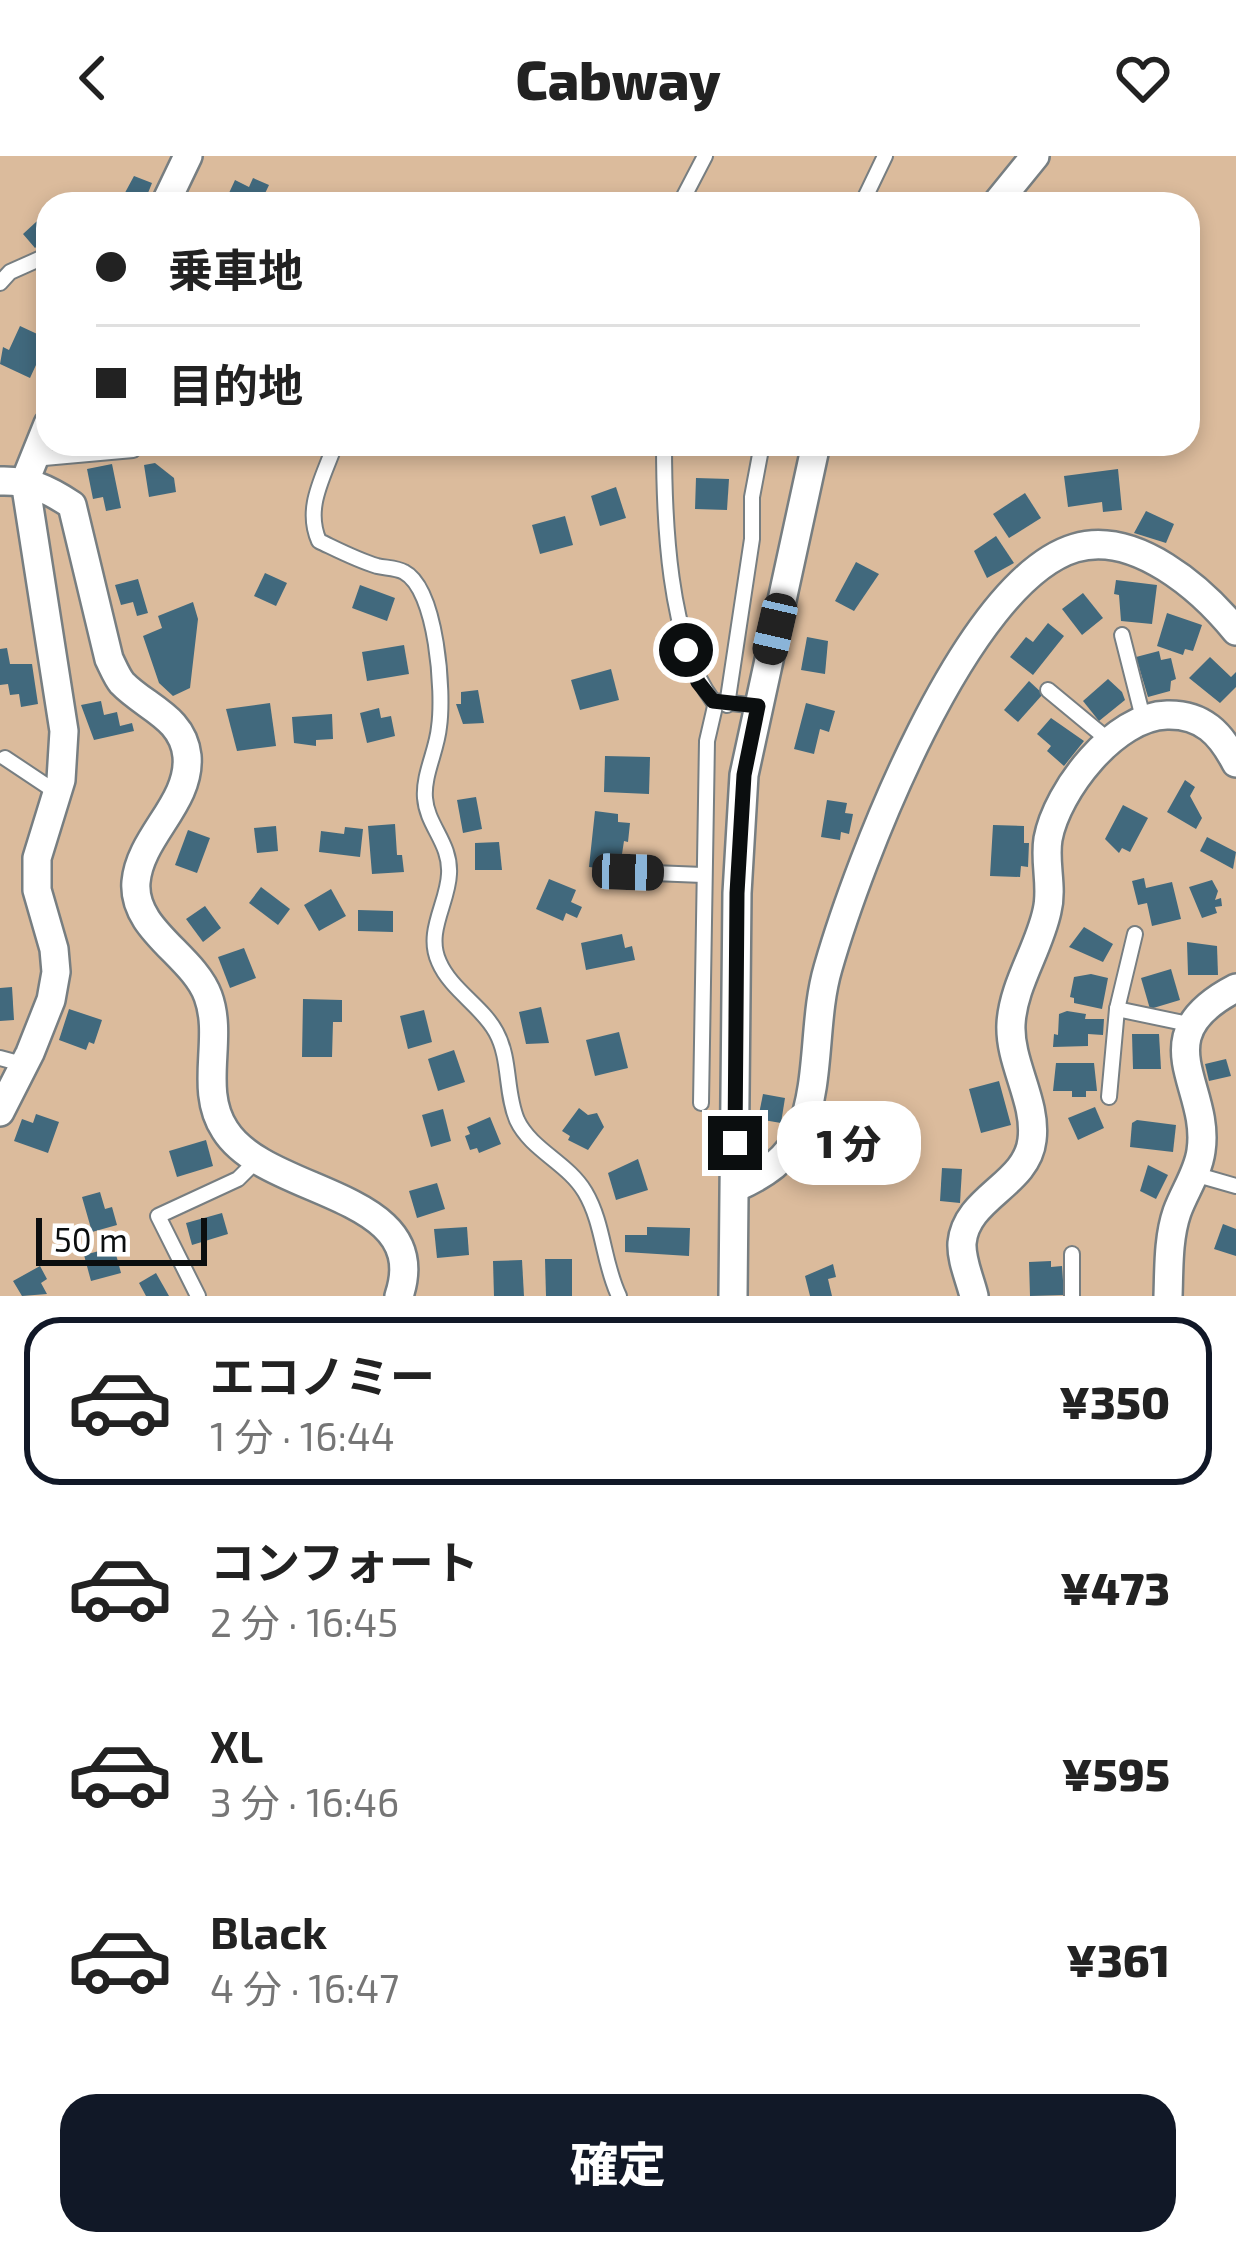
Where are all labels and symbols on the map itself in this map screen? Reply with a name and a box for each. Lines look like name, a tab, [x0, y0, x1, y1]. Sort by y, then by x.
car	[749, 590, 801, 668]
route start	[659, 623, 713, 677]
car	[591, 853, 665, 891]
callout: 1 分	[777, 1101, 921, 1185]
route end	[708, 1116, 762, 1170]
scale bar	[36, 1212, 207, 1265]

